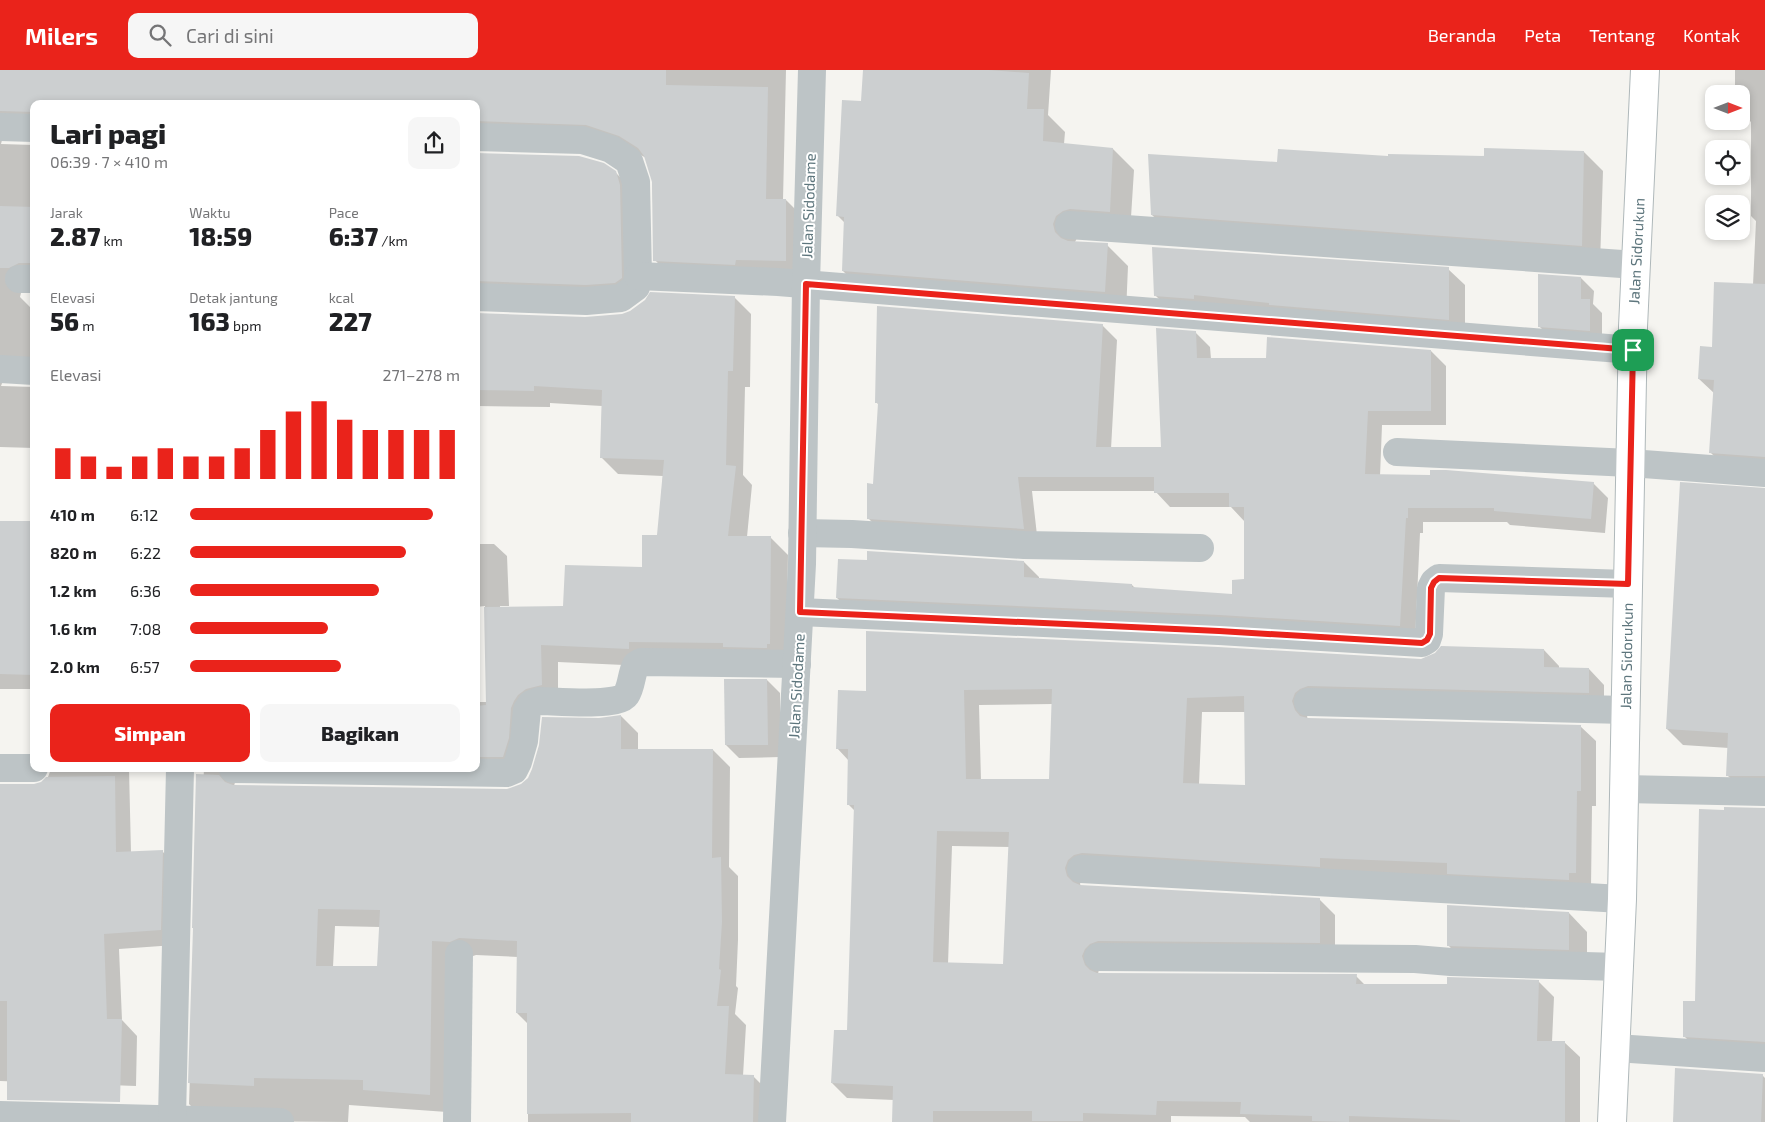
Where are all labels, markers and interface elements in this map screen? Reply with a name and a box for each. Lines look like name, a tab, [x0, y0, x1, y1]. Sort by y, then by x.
search box	[128, 13, 478, 58]
text: Milers	[25, 21, 98, 50]
icon: search	[146, 21, 174, 49]
text: Cari di sini	[186, 24, 274, 47]
text: Beranda	[1428, 24, 1496, 46]
text: Peta	[1524, 24, 1561, 46]
text: Tentang	[1589, 24, 1655, 46]
text: Kontak	[1683, 24, 1740, 46]
north arrow	[1705, 85, 1750, 130]
map controls	[1705, 85, 1750, 240]
text: Lari pagi	[50, 116, 166, 150]
button: share	[408, 117, 460, 169]
button: locate	[1705, 140, 1750, 185]
text: 06:39 · 7 × 410 m	[50, 152, 168, 171]
street label: Jalan Sidodame	[797, 153, 819, 259]
button: layers	[1705, 195, 1750, 240]
street label: Jalan Sidorukun	[1624, 197, 1648, 305]
text: Jarak	[50, 204, 83, 221]
text: Waktu	[189, 204, 231, 221]
text: Pace	[329, 204, 359, 221]
text: 2.87	[50, 221, 100, 251]
text: 18:59	[189, 221, 252, 251]
text: 6:37	[329, 221, 378, 251]
text: km	[100, 232, 123, 249]
text: /km	[378, 232, 408, 249]
text: Elevasi	[50, 289, 95, 306]
text: Detak jantung	[189, 289, 278, 306]
text: kcal	[329, 289, 354, 306]
text: 56	[50, 306, 79, 336]
text: 163	[189, 306, 230, 336]
text: 227	[329, 306, 372, 336]
text: m	[79, 317, 94, 334]
text: bpm	[230, 317, 261, 334]
pin	[1612, 329, 1654, 371]
icon: arrive	[1619, 336, 1647, 364]
text: Elevasi	[50, 365, 102, 384]
text: 271–278 m	[382, 365, 460, 384]
text: 410 m	[50, 505, 95, 524]
text: 6:12	[130, 505, 158, 524]
text: 820 m	[50, 543, 97, 562]
text: 6:22	[130, 543, 161, 562]
text: 1.2 km	[50, 581, 97, 600]
text: 6:36	[130, 581, 161, 600]
street label: Jalan Sidorukun	[1616, 602, 1636, 710]
text: 1.6 km	[50, 619, 97, 638]
text: 7:08	[130, 619, 161, 638]
street label: Jalan Sidodame	[784, 633, 808, 739]
text: 2.0 km	[50, 657, 100, 676]
text: 6:57	[130, 657, 160, 676]
button: Simpan	[50, 704, 250, 762]
button: Bagikan	[260, 704, 460, 762]

